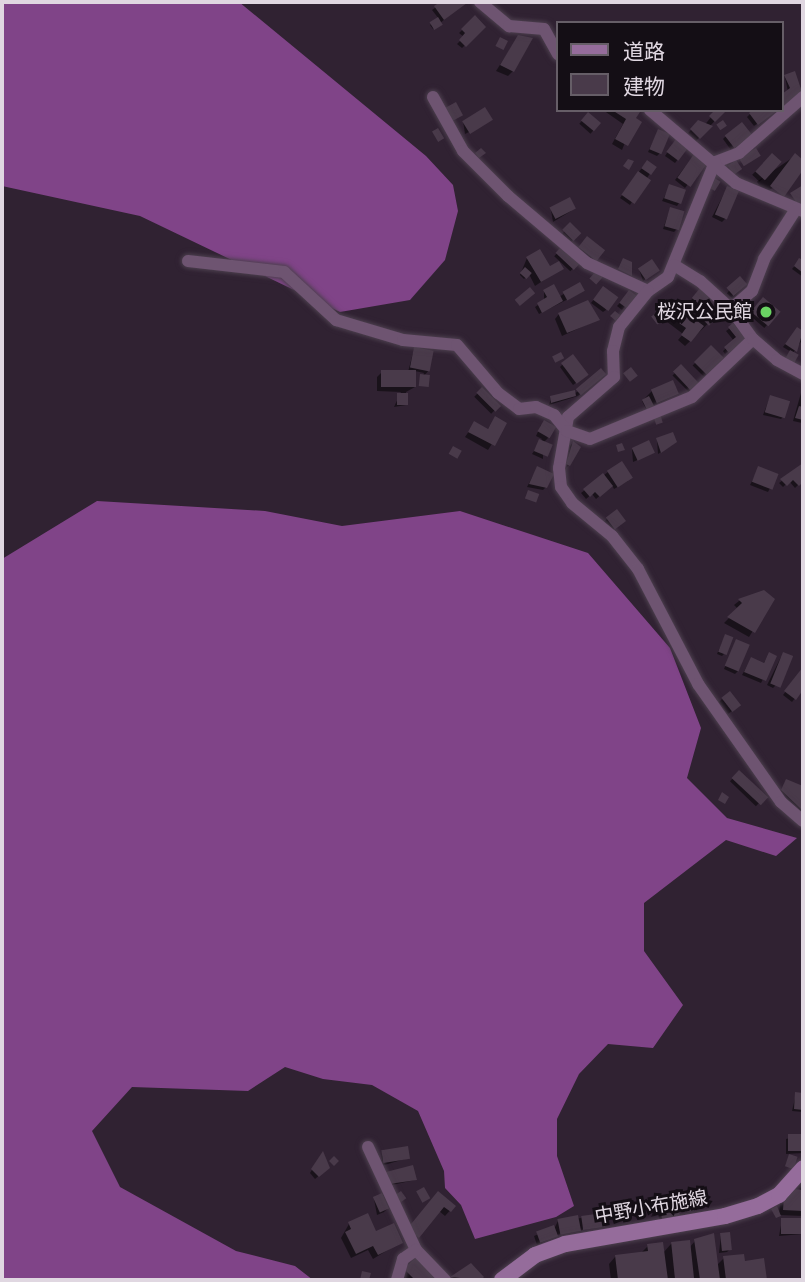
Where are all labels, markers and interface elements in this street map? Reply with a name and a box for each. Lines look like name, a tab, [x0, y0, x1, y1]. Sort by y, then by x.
legend	[556, 21, 784, 112]
text: 道路	[623, 37, 665, 65]
text: 建物	[623, 72, 665, 100]
place label: 桜沢公民館	[657, 301, 752, 323]
marker: 桜沢公民館	[758, 304, 774, 320]
street label: 中野小布施線	[593, 1186, 709, 1228]

